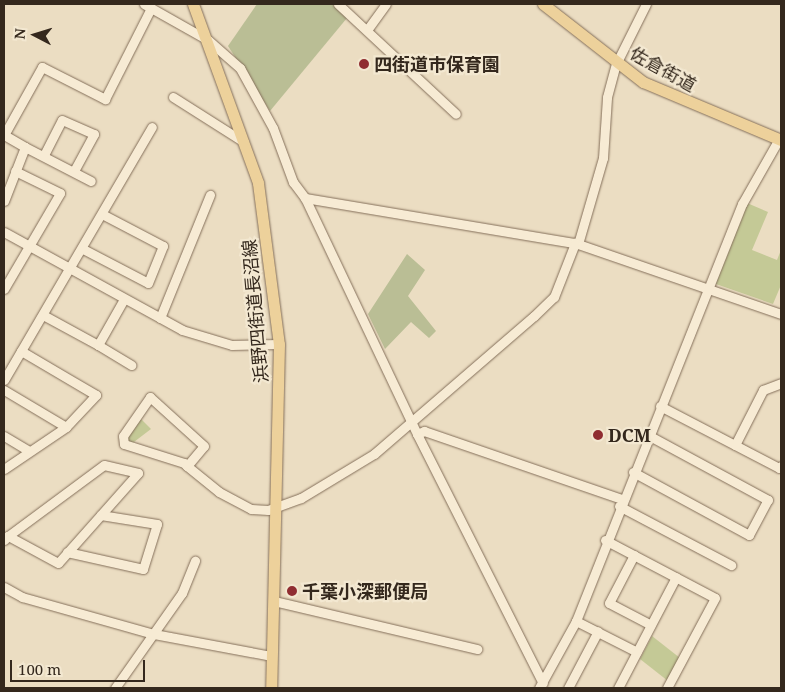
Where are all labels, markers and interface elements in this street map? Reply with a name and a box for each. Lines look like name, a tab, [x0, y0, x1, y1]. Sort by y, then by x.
north arrow	[10, 10, 60, 60]
text: N	[10, 27, 30, 40]
street label: 佐倉街道	[626, 42, 700, 96]
place label: 四街道市保育園	[374, 53, 500, 75]
marker: 四街道市保育園	[358, 58, 370, 70]
street label: 浜野四街道長沼線	[238, 238, 272, 384]
place label: DCM	[608, 424, 651, 446]
marker: DCM	[592, 429, 604, 441]
place label: 千葉小深郵便局	[302, 580, 428, 602]
marker: 千葉小深郵便局	[286, 585, 298, 597]
scale bar	[12, 650, 148, 682]
text: 100 m	[18, 659, 61, 679]

